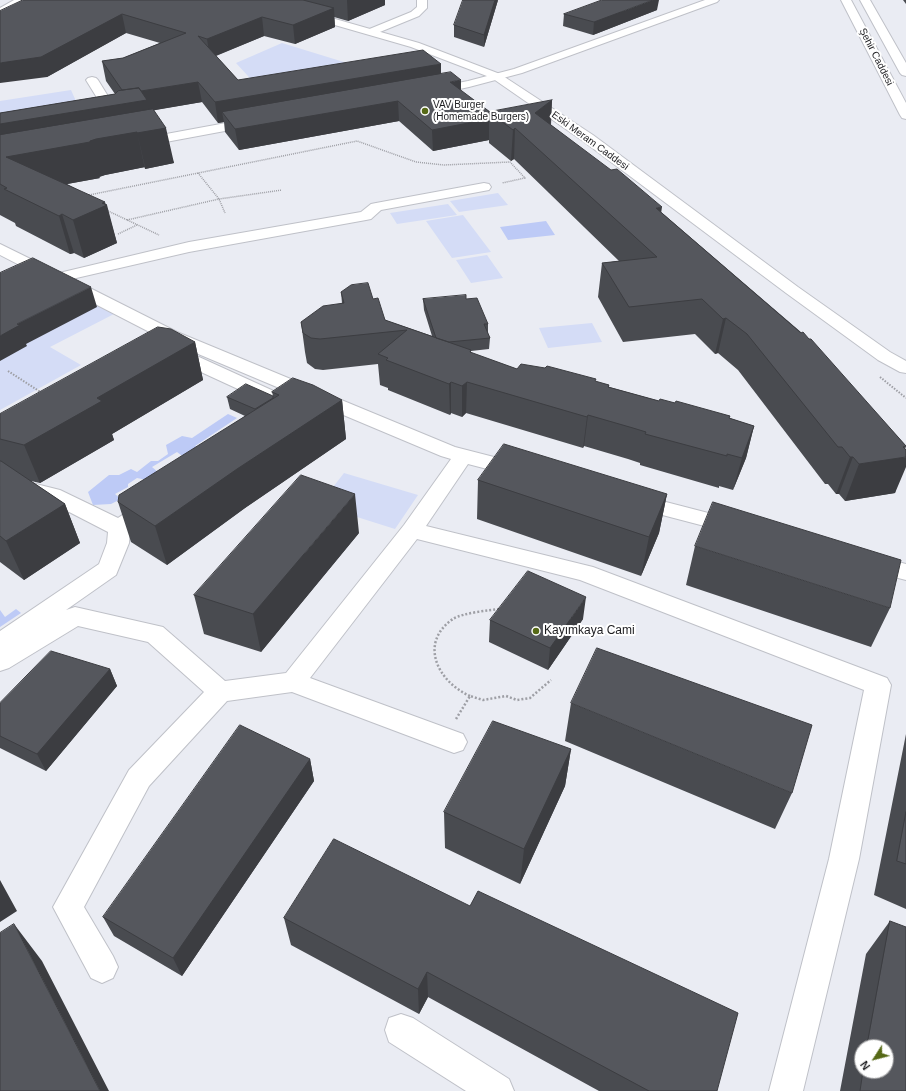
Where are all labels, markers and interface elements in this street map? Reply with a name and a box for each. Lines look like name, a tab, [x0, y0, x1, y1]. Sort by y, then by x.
street label: Şehir Caddesi	[856, 26, 896, 88]
place label: VAV Burger (Homemade Burgers)	[433, 99, 529, 122]
marker: VAV Burger (Homemade Burgers)	[420, 106, 430, 116]
street label: Eski Meram Caddesi	[549, 109, 631, 173]
place label: Kayımkaya Cami	[544, 624, 635, 638]
marker: Kayımkaya Cami	[531, 626, 541, 636]
north arrow	[854, 1039, 894, 1079]
text: N	[858, 1059, 872, 1072]

